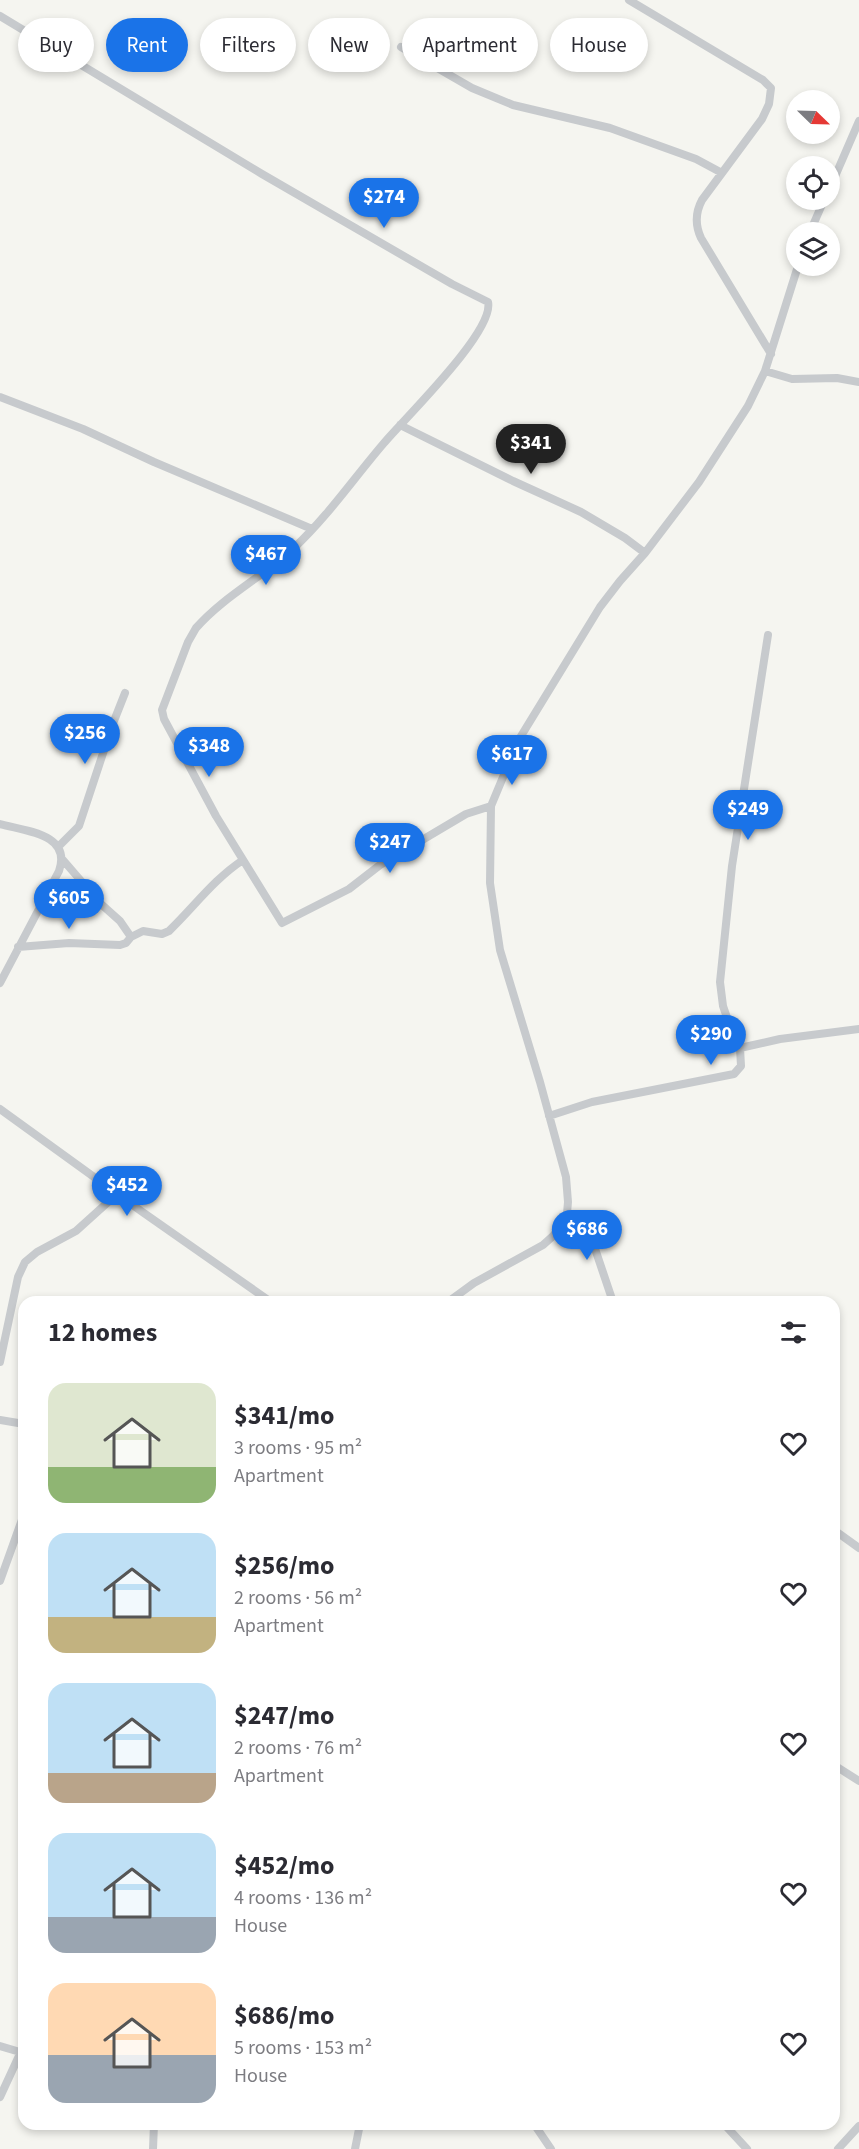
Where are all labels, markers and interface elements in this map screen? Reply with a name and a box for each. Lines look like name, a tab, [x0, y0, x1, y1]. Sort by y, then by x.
chip: Buy	[18, 18, 94, 72]
chip: Rent	[106, 18, 188, 72]
chip: Filters	[200, 18, 296, 72]
chip: New	[308, 18, 390, 72]
chip: Apartment	[402, 18, 538, 72]
chip: House	[550, 18, 648, 72]
north arrow	[786, 90, 840, 144]
map controls	[786, 90, 840, 276]
button: locate	[786, 156, 840, 210]
pin: $274	[348, 178, 420, 229]
text: $274	[363, 183, 405, 211]
button: layers	[786, 222, 840, 276]
pin: $341	[495, 424, 567, 475]
text: $341	[510, 429, 552, 457]
pin: $467	[230, 535, 302, 586]
text: $467	[245, 540, 287, 568]
pin: $256	[49, 714, 121, 765]
text: $256	[64, 719, 106, 747]
pin: $348	[173, 727, 245, 778]
text: $348	[188, 732, 230, 760]
pin: $617	[476, 735, 548, 786]
text: $617	[491, 740, 533, 768]
pin: $249	[712, 790, 784, 841]
text: $249	[727, 795, 769, 823]
pin: $247	[354, 823, 426, 874]
text: $247	[369, 828, 411, 856]
pin: $605	[33, 879, 105, 930]
text: $605	[48, 884, 90, 912]
pin: $290	[675, 1015, 747, 1066]
text: $290	[690, 1020, 732, 1048]
pin: $452	[91, 1166, 163, 1217]
text: $452	[106, 1171, 148, 1199]
pin: $686	[551, 1210, 623, 1261]
text: $686	[566, 1215, 608, 1243]
text: 12 homes	[48, 1314, 157, 1351]
icon: filters	[777, 1316, 810, 1349]
text: $341/mo	[234, 1397, 334, 1434]
icon: home	[96, 1407, 168, 1479]
icon: heart	[777, 1427, 810, 1460]
text: 3 rooms · 95 m²	[234, 1434, 362, 1462]
text: Apartment	[234, 1462, 324, 1490]
text: $256/mo	[234, 1547, 334, 1584]
icon: home	[96, 1557, 168, 1629]
icon: heart	[777, 1577, 810, 1610]
text: 2 rooms · 56 m²	[234, 1584, 362, 1612]
text: Apartment	[234, 1612, 324, 1640]
text: $247/mo	[234, 1697, 334, 1734]
icon: home	[96, 1707, 168, 1779]
icon: heart	[777, 1727, 810, 1760]
text: 2 rooms · 76 m²	[234, 1734, 362, 1762]
text: Apartment	[234, 1762, 324, 1790]
text: $452/mo	[234, 1847, 334, 1884]
icon: home	[96, 1857, 168, 1929]
icon: heart	[777, 1877, 810, 1910]
text: 4 rooms · 136 m²	[234, 1884, 372, 1912]
text: House	[234, 1912, 287, 1940]
text: $686/mo	[234, 1997, 334, 2034]
icon: home	[96, 2007, 168, 2079]
icon: heart	[777, 2027, 810, 2060]
text: 5 rooms · 153 m²	[234, 2034, 372, 2062]
text: House	[234, 2062, 287, 2090]

